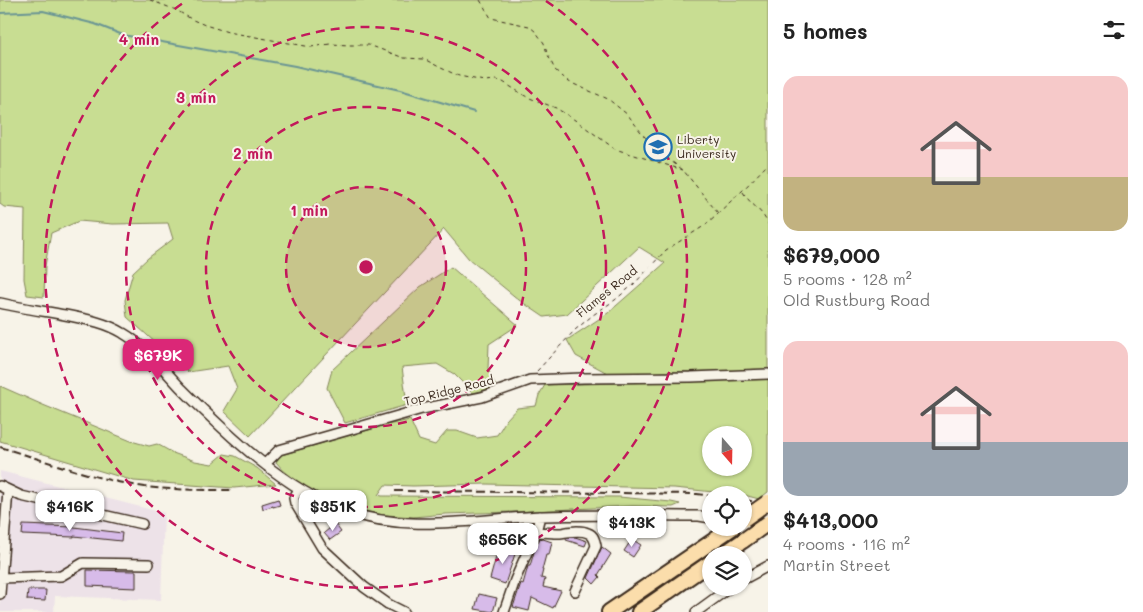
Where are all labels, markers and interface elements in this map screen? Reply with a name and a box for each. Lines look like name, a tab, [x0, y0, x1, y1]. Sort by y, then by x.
icon: filters	[1100, 16, 1128, 44]
text: 5 homes	[783, 17, 868, 44]
text: 4 min	[119, 29, 159, 49]
text: 3 min	[176, 87, 216, 107]
icon: home	[911, 108, 1001, 198]
place label: Liberty University	[677, 131, 736, 161]
school or university icon: Liberty University	[643, 132, 673, 162]
text: 2 min	[233, 143, 273, 163]
text: 1 min	[290, 200, 328, 220]
text: $679,000	[783, 241, 880, 268]
centre of rings	[357, 258, 375, 276]
street label: Flames Road	[573, 262, 640, 321]
text: 5 rooms · 128 m²	[783, 268, 912, 289]
text: Old Rustburg Road	[783, 289, 930, 310]
pin: $679K	[123, 338, 193, 381]
text: $679K	[134, 344, 182, 365]
street label: Top Ridge Road	[402, 371, 496, 409]
icon: home	[911, 373, 1001, 463]
north arrow	[702, 426, 752, 476]
map controls	[702, 426, 752, 596]
button: locate	[702, 486, 752, 536]
pin: $416K	[35, 490, 105, 532]
pin: $351K	[298, 490, 368, 532]
text: $416K	[46, 495, 94, 516]
text: $351K	[310, 495, 356, 516]
pin: $413K	[597, 506, 667, 548]
text: $413,000	[783, 506, 878, 533]
text: $413K	[608, 511, 656, 532]
pin: $656K	[468, 522, 538, 565]
text: $656K	[478, 528, 528, 549]
text: 4 rooms · 116 m²	[783, 533, 910, 554]
button: layers	[702, 546, 752, 596]
text: Martin Street	[783, 554, 891, 575]

